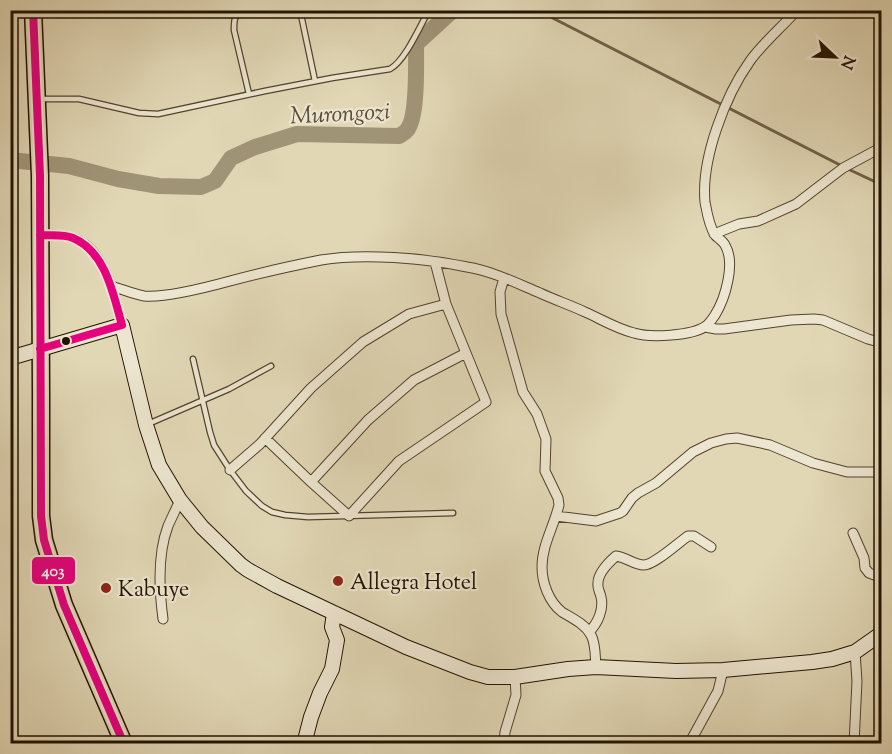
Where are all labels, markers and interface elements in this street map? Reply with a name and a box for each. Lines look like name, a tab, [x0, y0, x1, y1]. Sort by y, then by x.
north arrow	[805, 27, 865, 87]
text: N	[833, 52, 860, 72]
water label: Murongozi	[289, 95, 391, 135]
unlabelled marker	[60, 335, 72, 347]
line badge: 403	[31, 556, 76, 585]
text: 403	[41, 561, 65, 584]
place label: Allegra Hotel	[350, 568, 477, 600]
marker: Allegra Hotel	[331, 574, 345, 588]
place label: Kabuye	[118, 575, 189, 607]
marker: Kabuye	[99, 581, 113, 595]

